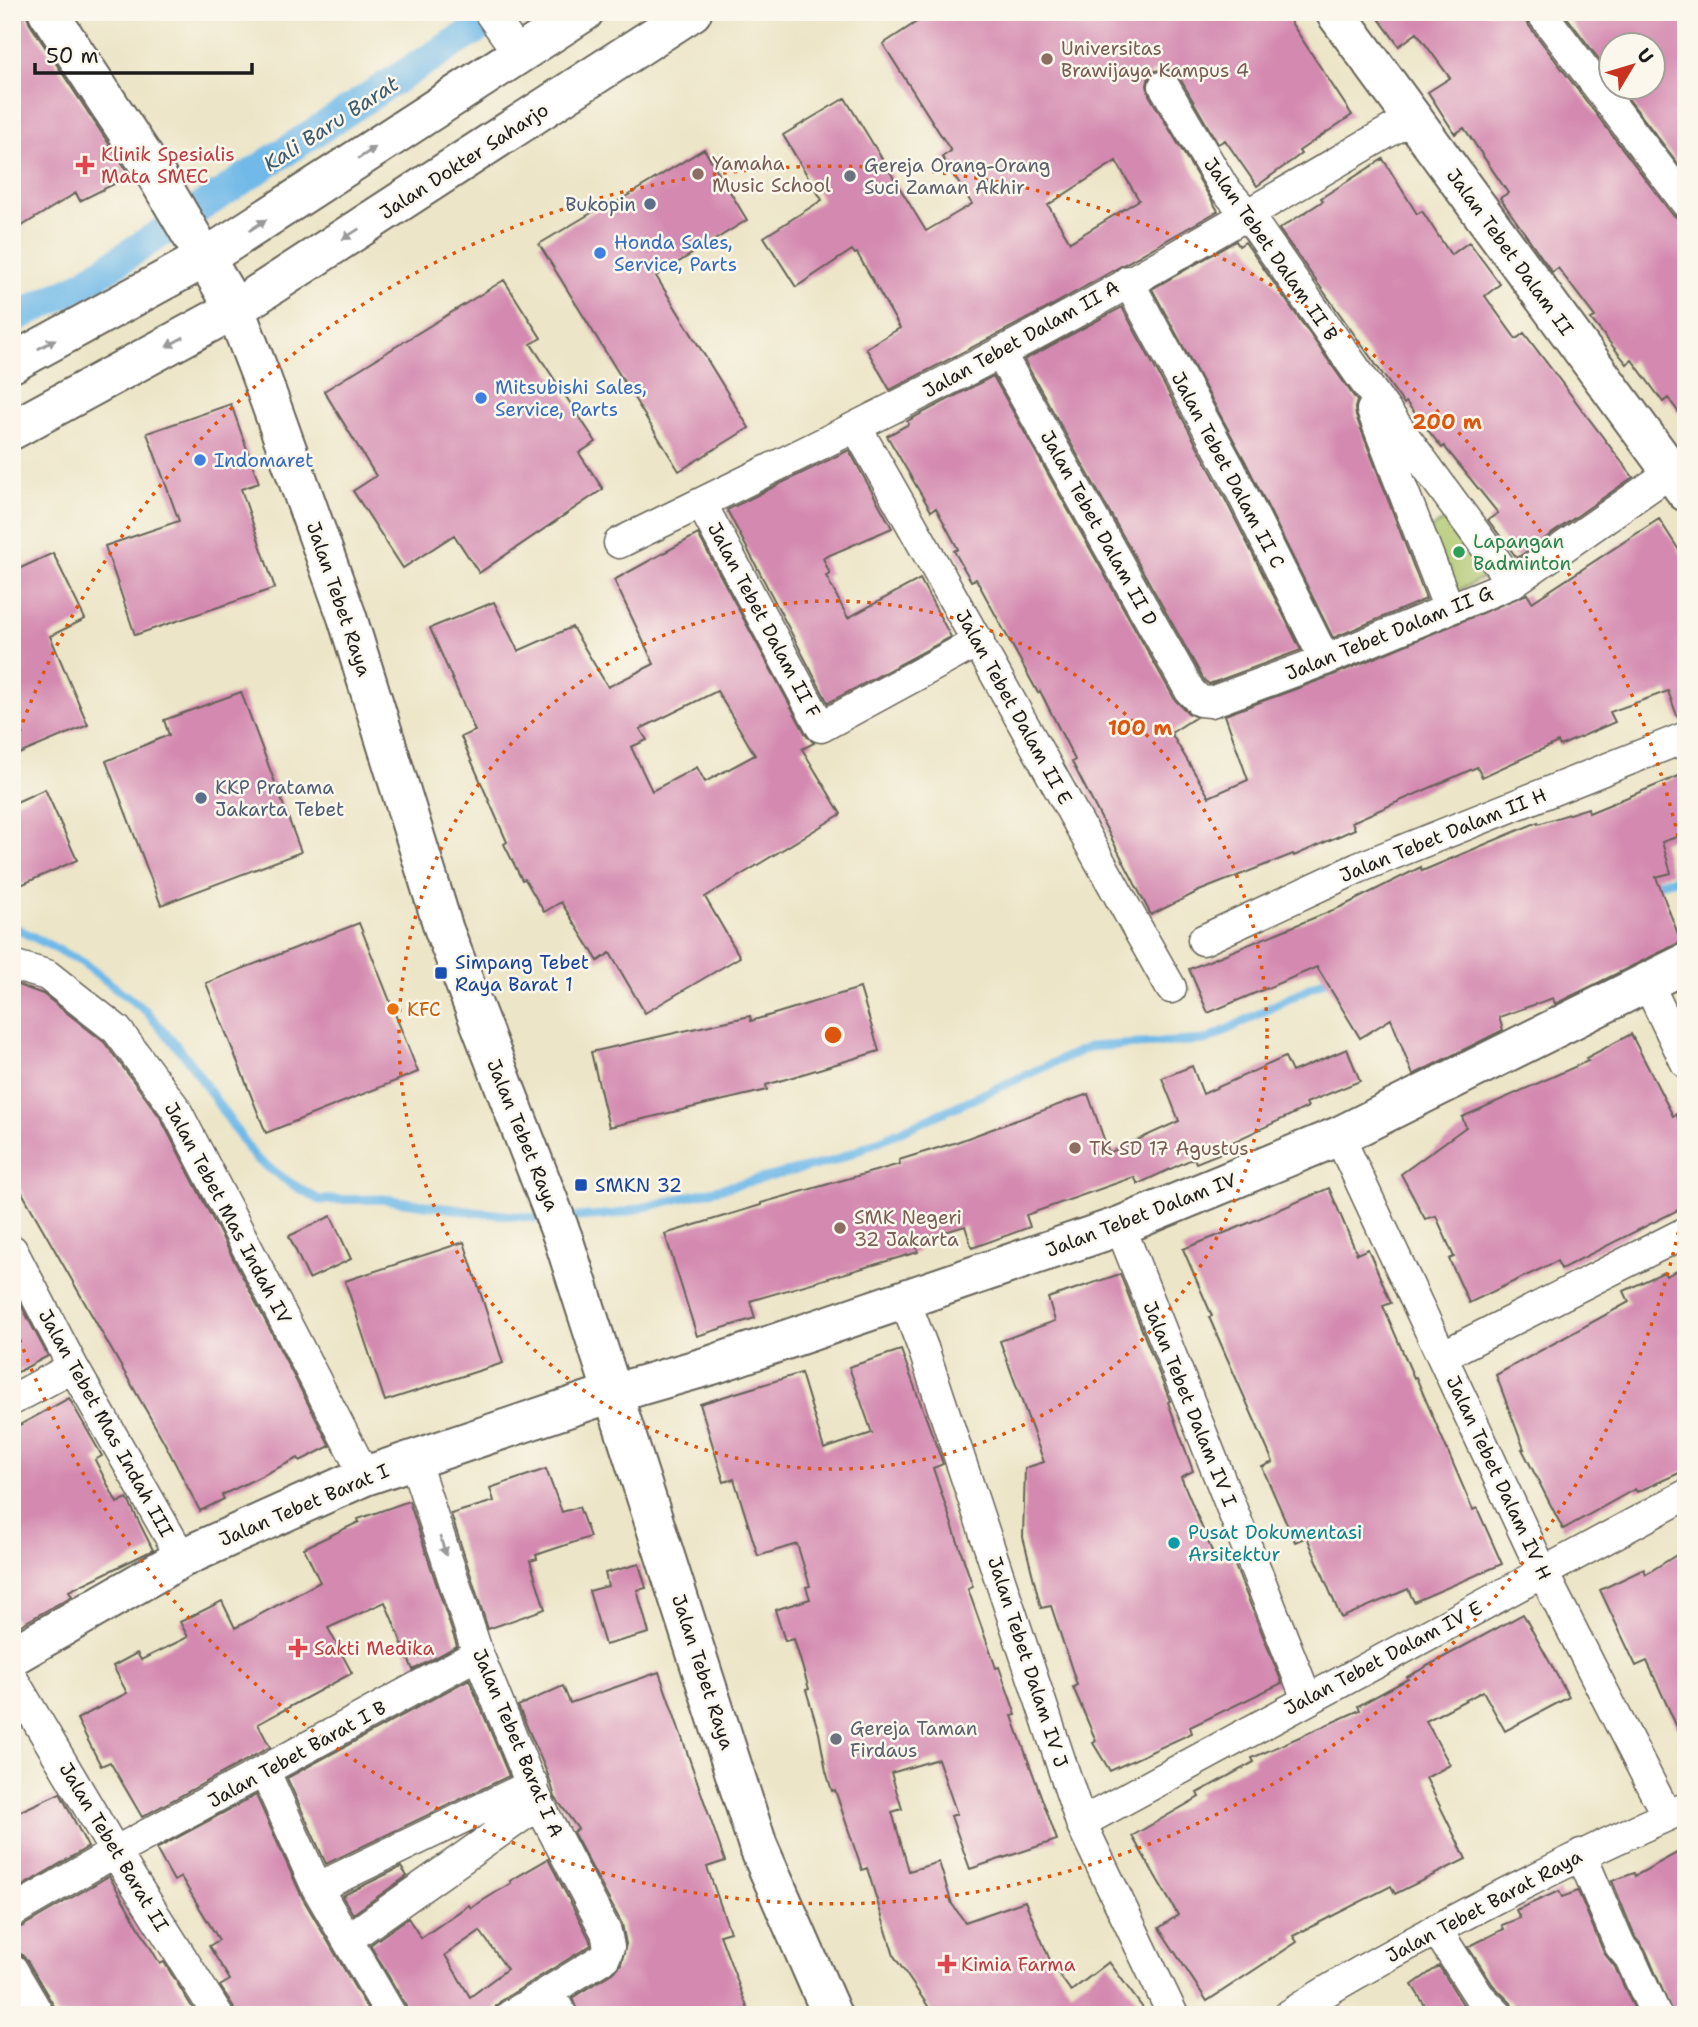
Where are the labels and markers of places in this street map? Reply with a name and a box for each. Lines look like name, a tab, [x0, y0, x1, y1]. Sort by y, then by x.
place label: Universitas Brawijaya Kampus 4	[1061, 36, 1249, 83]
marker: Universitas Brawijaya Kampus 4	[1039, 51, 1055, 67]
place label: Klinik Spesialis Mata SMEC	[101, 142, 235, 189]
place label: Yamaha Music School	[712, 151, 831, 198]
place label: Gereja Orang-Orang Suci Zaman Akhir	[864, 153, 1051, 200]
marker: Klinik Spesialis Mata SMEC	[75, 155, 95, 175]
marker: Yamaha Music School	[690, 166, 706, 182]
marker: Gereja Orang-Orang Suci Zaman Akhir	[842, 168, 858, 184]
place label: Bukopin	[565, 192, 636, 217]
marker: Bukopin	[642, 196, 658, 212]
place label: Honda Sales, Service, Parts	[614, 230, 737, 277]
marker: Honda Sales, Service, Parts	[592, 245, 608, 261]
place label: Mitsubishi Sales, Service, Parts	[495, 375, 647, 422]
marker: Mitsubishi Sales, Service, Parts	[473, 390, 489, 406]
place label: Indomaret	[214, 448, 314, 473]
marker: Indomaret	[192, 452, 208, 468]
place label: Lapangan Badminton	[1473, 529, 1571, 576]
marker: Lapangan Badminton	[1451, 544, 1467, 560]
place label: KKP Pratama Jakarta Tebet	[215, 775, 344, 822]
marker: KKP Pratama Jakarta Tebet	[193, 790, 209, 806]
place label: Simpang Tebet Raya Barat 1	[455, 950, 589, 997]
marker: Simpang Tebet Raya Barat 1	[433, 965, 449, 981]
place label: KFC	[407, 997, 441, 1022]
marker: KFC	[385, 1001, 401, 1017]
centre of rings	[821, 1023, 845, 1047]
place label: TK SD 17 Agustus	[1089, 1136, 1249, 1161]
marker: TK SD 17 Agustus	[1067, 1140, 1083, 1156]
place label: SMKN 32	[595, 1173, 682, 1198]
marker: SMKN 32	[573, 1177, 589, 1193]
place label: SMK Negeri 32 Jakarta	[854, 1205, 962, 1252]
marker: SMK Negeri 32 Jakarta	[832, 1220, 848, 1236]
place label: Pusat Dokumentasi Arsitektur	[1188, 1520, 1362, 1567]
marker: Pusat Dokumentasi Arsitektur	[1166, 1535, 1182, 1551]
place label: Sakti Medika	[314, 1636, 434, 1661]
marker: Sakti Medika	[288, 1638, 308, 1658]
place label: Gereja Taman Firdaus	[850, 1716, 977, 1763]
marker: Gereja Taman Firdaus	[828, 1731, 844, 1747]
place label: Kimia Farma	[961, 1952, 1076, 1977]
marker: Kimia Farma	[939, 1956, 955, 1972]

